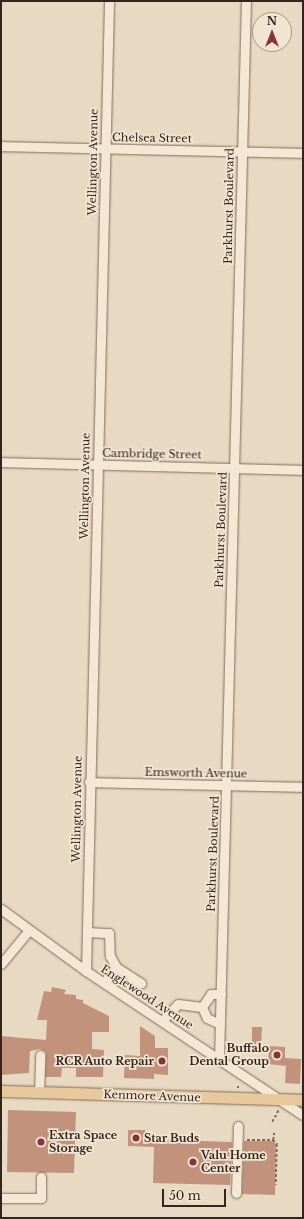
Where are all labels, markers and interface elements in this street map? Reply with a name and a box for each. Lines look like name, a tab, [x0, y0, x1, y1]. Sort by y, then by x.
north arrow	[252, 12, 292, 52]
text: N	[267, 14, 277, 28]
street label: Wellington Avenue	[85, 108, 101, 216]
street label: Chelsea Street	[112, 131, 192, 145]
street label: Parkhurst Boulevard	[221, 148, 237, 264]
street label: Wellington Avenue	[77, 432, 93, 540]
street label: Cambridge Street	[102, 447, 202, 461]
street label: Parkhurst Boulevard	[212, 472, 230, 588]
street label: Wellington Avenue	[69, 755, 85, 863]
street label: Emsworth Avenue	[144, 766, 248, 780]
street label: Parkhurst Boulevard	[204, 796, 222, 912]
street label: Englewood Avenue	[98, 962, 196, 1032]
place label: Buffalo Dental Group	[189, 1042, 269, 1068]
marker: Buffalo Dental Group	[272, 1050, 282, 1060]
place label: RCR Auto Repair	[55, 1054, 154, 1068]
marker: RCR Auto Repair	[157, 1056, 167, 1066]
street label: Kenmore Avenue	[103, 1088, 201, 1104]
place label: Extra Space Storage	[49, 1129, 117, 1155]
place label: Star Buds	[144, 1131, 199, 1145]
marker: Star Buds	[131, 1133, 141, 1143]
marker: Extra Space Storage	[36, 1137, 46, 1147]
place label: Valu Home Center	[201, 1149, 266, 1175]
marker: Valu Home Center	[188, 1157, 198, 1167]
scale bar	[164, 1181, 228, 1207]
text: 50 m	[169, 1188, 201, 1203]

